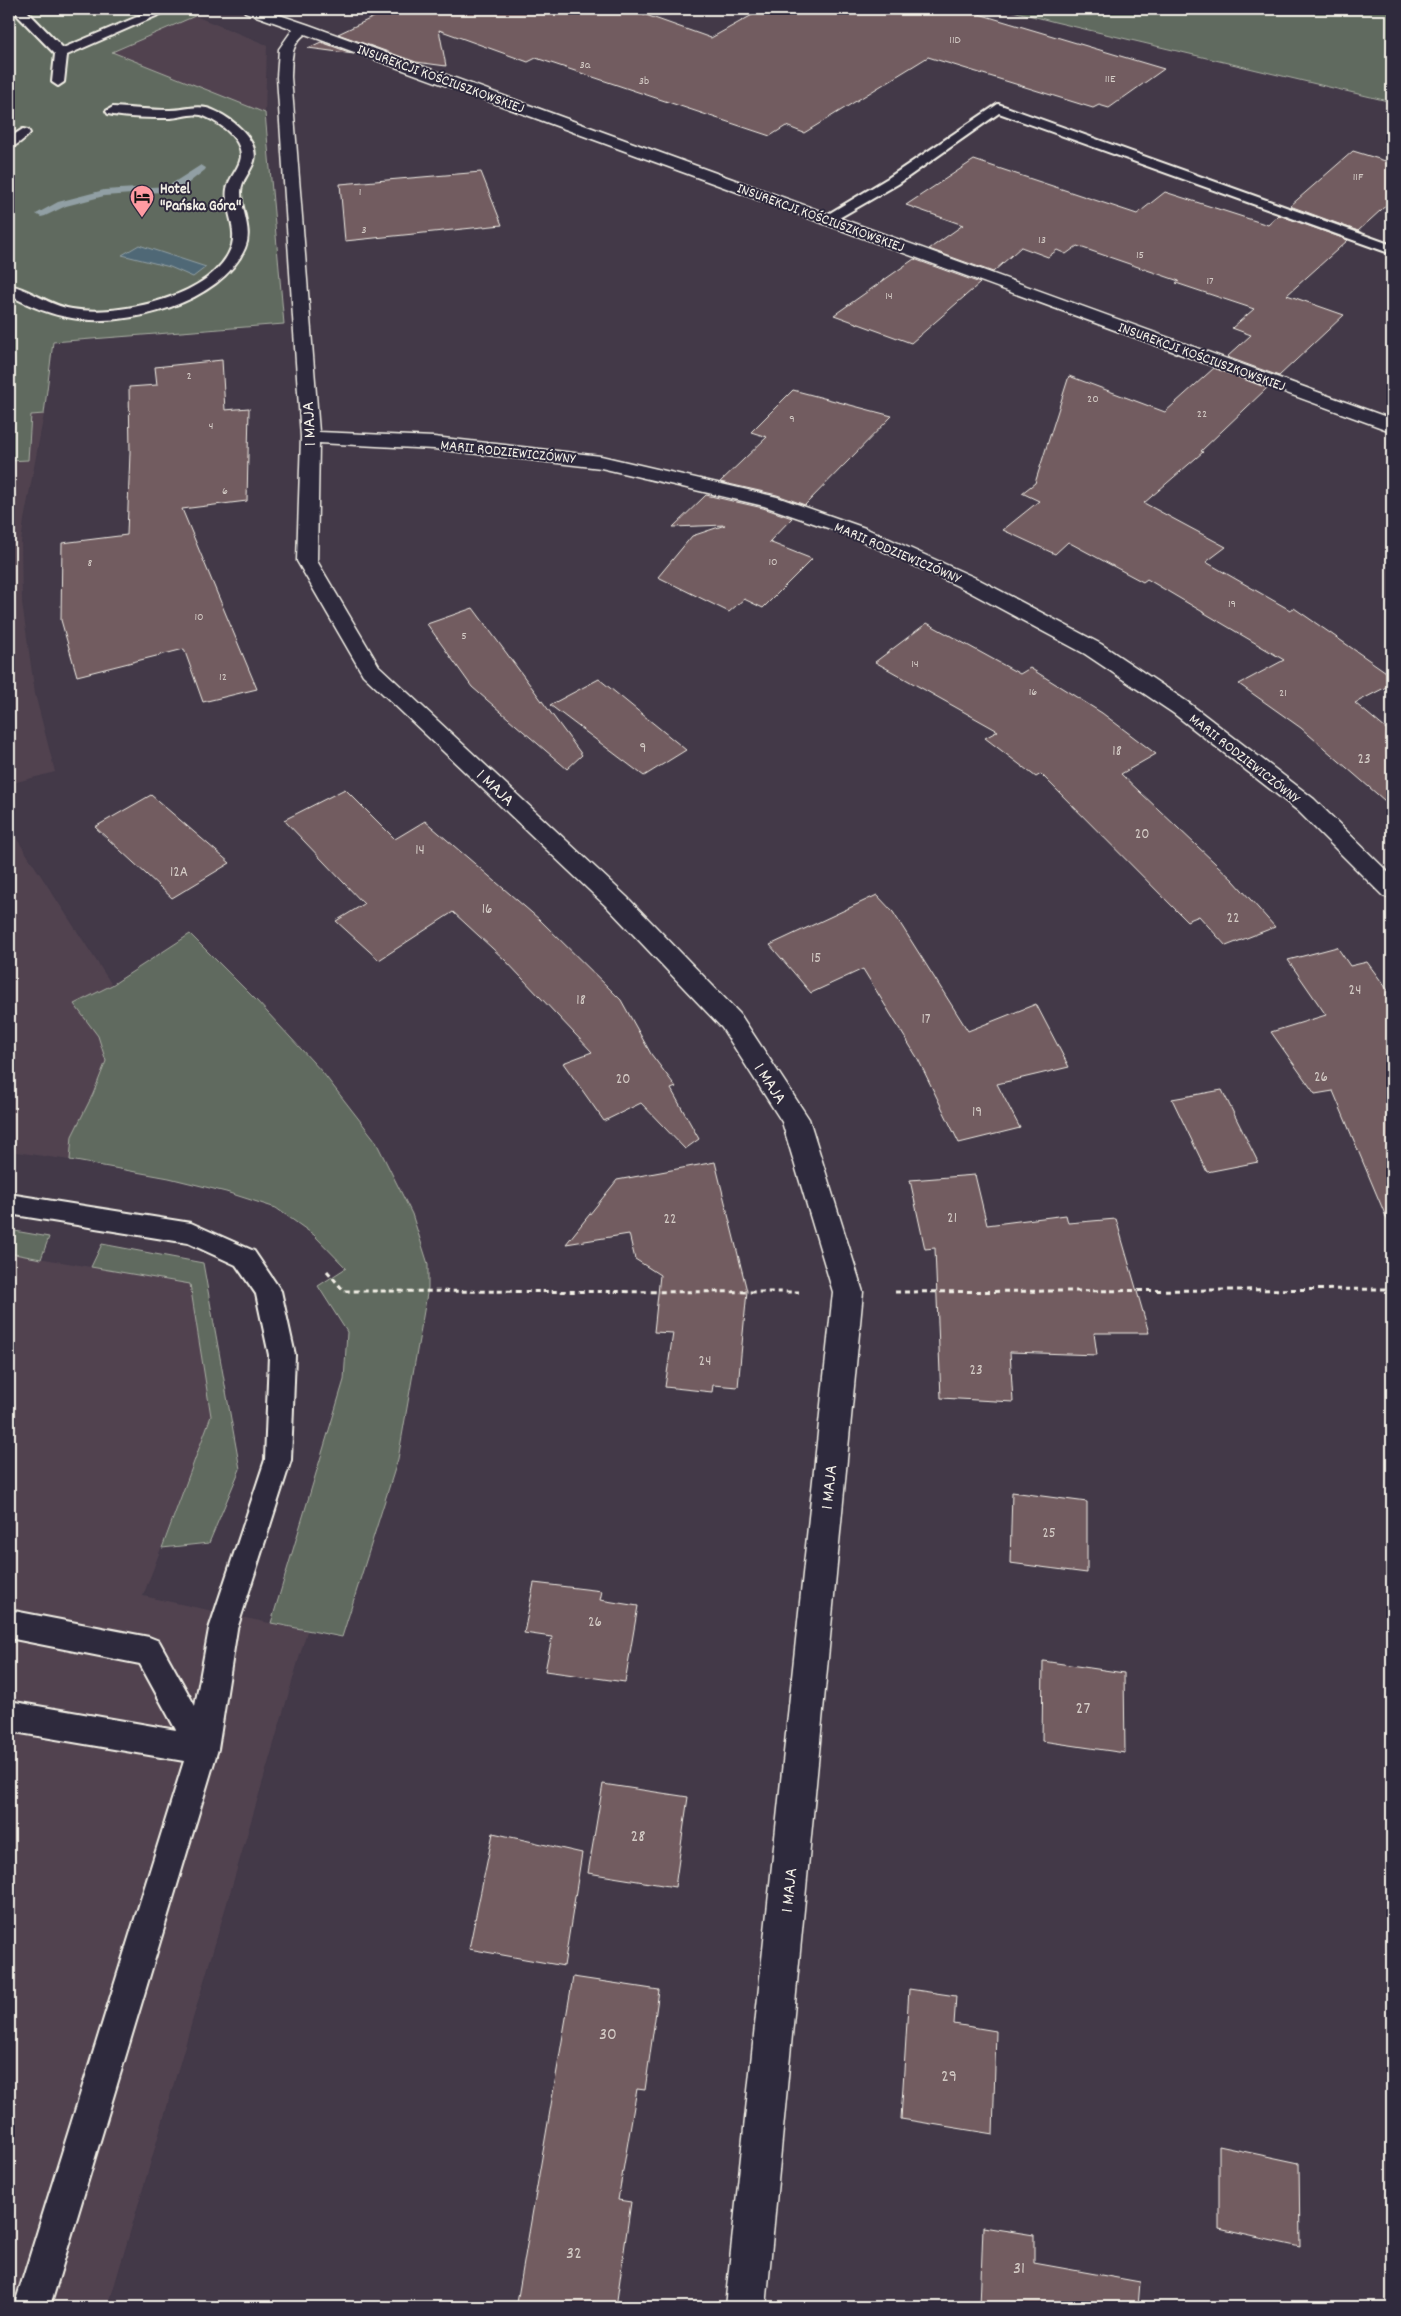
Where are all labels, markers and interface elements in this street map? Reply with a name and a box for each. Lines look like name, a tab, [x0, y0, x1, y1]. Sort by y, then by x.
house number: 11D	[949, 32, 961, 49]
street label: INSUREKCJI KOŚCIUSZKOWSKIEJ	[354, 39, 527, 120]
house number: 3a	[580, 57, 591, 74]
house number: 11E	[1105, 71, 1116, 88]
house number: 3b	[639, 73, 649, 90]
house number: 11F	[1353, 169, 1364, 186]
street label: INSUREKCJI KOŚCIUSZKOWSKIEJ	[734, 178, 907, 259]
place label: Hotel "Pańska Góra"	[160, 179, 241, 218]
hotel icon: Hotel "Pańska Góra"	[129, 184, 155, 218]
house number: 1	[359, 184, 361, 201]
house number: 3	[361, 222, 367, 239]
house number: 13	[1038, 232, 1046, 249]
house number: 15	[1136, 247, 1144, 264]
house number: 17	[1206, 273, 1214, 290]
house number: 14	[885, 288, 893, 305]
street label: INSUREKCJI KOŚCIUSZKOWSKIEJ	[1115, 317, 1288, 398]
house number: 2	[186, 368, 192, 385]
house number: 20	[1087, 391, 1099, 408]
street label: 1 MAJA	[297, 401, 324, 447]
house number: 22	[1197, 406, 1207, 423]
house number: 9	[789, 411, 795, 428]
house number: 4	[209, 418, 214, 435]
street label: MARII RODZIEWICZÓWNY	[439, 435, 577, 471]
house number: 6	[222, 483, 228, 500]
street label: MARII RODZIEWICZÓWNY	[830, 517, 964, 591]
house number: 10	[768, 554, 778, 571]
house number: 8	[88, 555, 93, 572]
house number: 19	[1228, 596, 1236, 613]
house number: 10	[194, 609, 204, 626]
house number: 5	[461, 628, 467, 645]
house number: 14	[911, 656, 919, 673]
house number: 12	[219, 669, 227, 686]
house number: 16	[1029, 684, 1037, 701]
house number: 21	[1279, 685, 1287, 702]
street label: MARII RODZIEWICZÓWNY	[1184, 709, 1304, 810]
house number: 9	[640, 738, 646, 760]
house number: 18	[1112, 741, 1122, 763]
house number: 23	[1357, 749, 1371, 771]
street label: 1 MAJA	[469, 764, 519, 813]
house number: 20	[1135, 824, 1149, 846]
house number: 14	[415, 840, 425, 862]
house number: 12A	[170, 862, 188, 884]
house number: 16	[482, 899, 492, 921]
house number: 22	[1226, 908, 1240, 930]
house number: 15	[811, 948, 821, 970]
house number: 24	[1349, 980, 1361, 1002]
house number: 18	[576, 990, 586, 1012]
house number: 17	[921, 1009, 931, 1031]
street label: 1 MAJA	[746, 1059, 792, 1110]
house number: 26	[1314, 1067, 1328, 1089]
house number: 20	[616, 1069, 630, 1091]
house number: 19	[972, 1102, 982, 1124]
house number: 21	[947, 1208, 957, 1230]
house number: 22	[663, 1209, 677, 1231]
house number: 24	[699, 1351, 711, 1373]
house number: 23	[969, 1360, 983, 1382]
street label: 1 MAJA	[816, 1464, 845, 1511]
house number: 25	[1042, 1523, 1056, 1545]
house number: 26	[588, 1612, 602, 1634]
house number: 27	[1076, 1697, 1090, 1722]
house number: 28	[630, 1825, 646, 1850]
street label: 1 MAJA	[776, 1867, 805, 1914]
house number: 30	[599, 2023, 617, 2048]
house number: 29	[941, 2065, 957, 2090]
house number: 32	[566, 2242, 582, 2267]
house number: 31	[1013, 2257, 1025, 2282]

